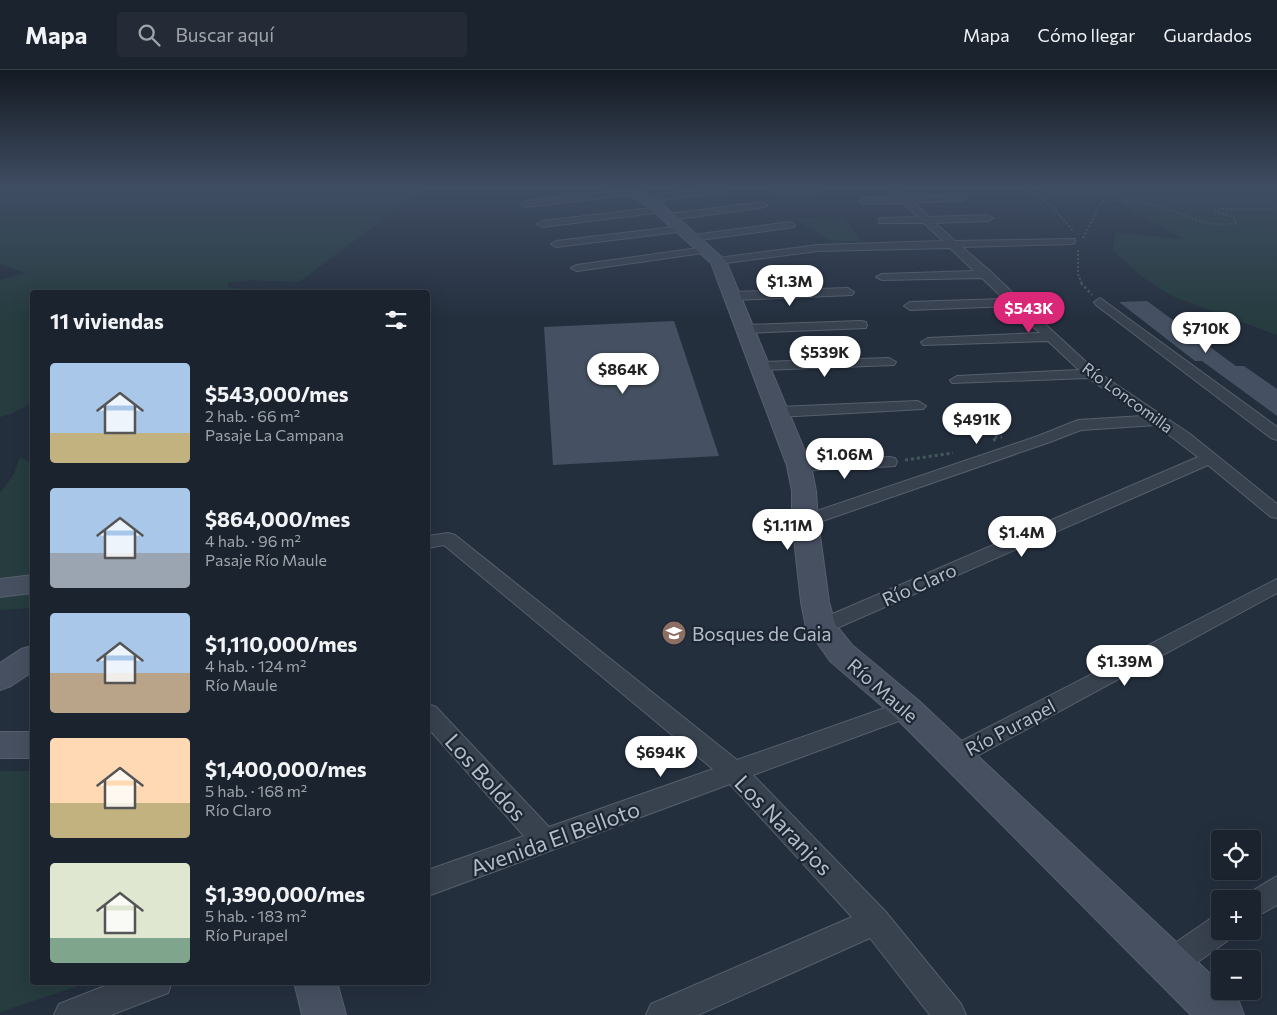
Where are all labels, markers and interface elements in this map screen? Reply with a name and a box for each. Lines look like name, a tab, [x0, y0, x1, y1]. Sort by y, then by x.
search box	[117, 12, 467, 57]
text: Mapa	[25, 20, 87, 49]
icon: search	[135, 21, 163, 49]
text: Buscar aquí	[175, 23, 274, 46]
text: Mapa	[963, 24, 1010, 46]
text: Cómo llegar	[1038, 24, 1135, 46]
text: Guardados	[1163, 24, 1252, 46]
pin: $1.3M	[755, 264, 825, 307]
text: $1.3M	[767, 271, 813, 290]
pin: $543K	[994, 292, 1064, 334]
text: $543K	[1005, 298, 1053, 317]
icon: filters	[382, 306, 410, 334]
text: 11 viviendas	[50, 308, 164, 333]
pin: $710K	[1171, 312, 1241, 354]
text: $710K	[1182, 318, 1230, 337]
pin: $539K	[790, 336, 860, 378]
text: $539K	[801, 342, 849, 361]
pin: $864K	[588, 352, 658, 395]
street label: Río Loncomilla	[1079, 358, 1177, 436]
text: $864K	[598, 359, 648, 378]
text: $543,000/mes	[205, 381, 349, 406]
icon: home	[90, 383, 150, 443]
pin: $491K	[942, 402, 1012, 445]
text: 2 hab. · 66 m²	[205, 406, 300, 425]
text: $491K	[953, 409, 1001, 428]
text: Pasaje La Campana	[205, 425, 344, 444]
pin: $1.06M	[804, 438, 886, 480]
text: $1.06M	[817, 444, 873, 463]
text: $864,000/mes	[205, 506, 350, 531]
icon: home	[90, 508, 150, 568]
pin: $1.11M	[747, 508, 829, 551]
text: $1.11M	[763, 515, 813, 534]
pin: $1.4M	[987, 516, 1057, 558]
text: $1.4M	[999, 522, 1045, 541]
text: 4 hab. · 96 m²	[205, 531, 301, 550]
text: Pasaje Río Maule	[205, 550, 327, 569]
street label: Río Claro	[878, 557, 960, 611]
school or university icon: Bosques de Gaia	[661, 620, 687, 646]
place label: Bosques de Gaia	[692, 622, 831, 645]
text: $1,110,000/mes	[205, 631, 357, 656]
icon: home	[90, 633, 150, 693]
pin: $1.39M	[1084, 644, 1166, 687]
text: $1.39M	[1097, 651, 1153, 670]
street label: Río Maule	[843, 653, 923, 727]
text: 4 hab. · 124 m²	[205, 656, 306, 675]
text: Río Maule	[205, 675, 277, 694]
street label: Río Purapel	[961, 694, 1059, 760]
street label: Los Boldos	[440, 728, 532, 826]
pin: $694K	[626, 736, 696, 778]
text: $694K	[636, 742, 686, 761]
text: $1,400,000/mes	[205, 756, 367, 781]
icon: home	[90, 758, 150, 818]
street label: Los Naranjos	[729, 769, 839, 881]
text: 5 hab. · 168 m²	[205, 781, 307, 800]
street label: Avenida El Belloto	[467, 795, 643, 881]
text: Río Claro	[205, 800, 272, 819]
map controls	[1211, 830, 1261, 1000]
button: locate	[1211, 830, 1261, 880]
text: $1,390,000/mes	[205, 881, 365, 906]
icon: home	[90, 883, 150, 943]
button: +	[1211, 890, 1261, 940]
text: 5 hab. · 183 m²	[205, 906, 307, 925]
text: Río Purapel	[205, 925, 288, 944]
button: −	[1211, 950, 1261, 1000]

